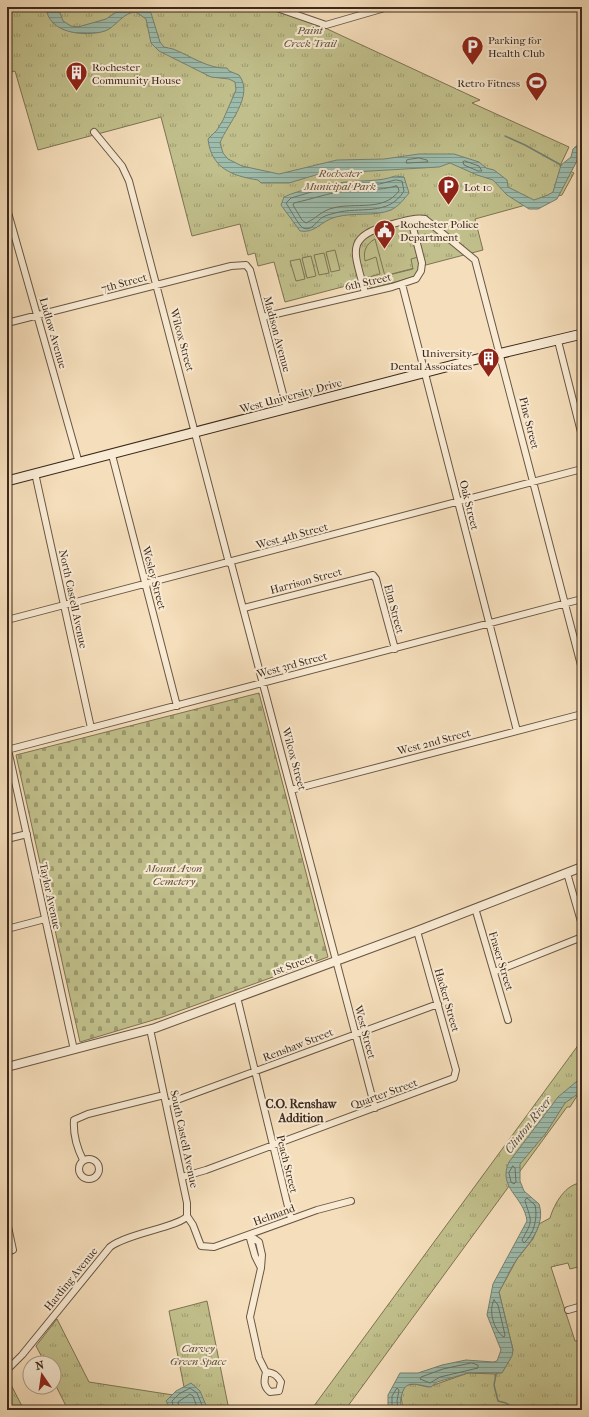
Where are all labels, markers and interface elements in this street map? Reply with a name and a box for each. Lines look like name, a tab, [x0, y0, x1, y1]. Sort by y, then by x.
park label: Paint Creek Trail	[284, 24, 338, 50]
parking icon: Parking for Health Club	[459, 33, 485, 66]
place label: Parking for Health Club	[488, 34, 545, 60]
building icon: Rochester Community House	[64, 60, 90, 93]
place label: Rochester Community House	[92, 61, 181, 87]
sports icon: Retro Fitness	[523, 70, 549, 103]
place label: Retro Fitness	[457, 77, 520, 90]
park label: Rochester Municipal Park	[303, 167, 376, 193]
parking icon: Lot 10	[436, 174, 462, 207]
place label: Lot 10	[464, 181, 492, 194]
public building icon: Rochester Police Department	[372, 217, 398, 250]
place label: Rochester Police Department	[400, 218, 479, 244]
street label: 6th Street	[343, 270, 393, 294]
street label: 7th Street	[100, 271, 148, 295]
street label: Madison Avenue	[261, 295, 294, 374]
street label: Ludlow Avenue	[37, 296, 69, 370]
street label: Wilcox Street	[167, 306, 197, 373]
building icon: University Dental Associates	[475, 346, 501, 379]
place label: University Dental Associates	[390, 347, 473, 373]
street label: West University Drive	[237, 376, 344, 416]
street label: Pine Street	[516, 396, 542, 450]
street label: Oak Street	[457, 479, 481, 531]
street label: West 4th Street	[254, 520, 329, 552]
street label: Wesley Street	[139, 544, 169, 611]
street label: North Castell Avenue	[56, 548, 90, 650]
street label: Harrison Street	[269, 565, 343, 597]
street label: Elm Street	[381, 583, 407, 635]
street label: West 3rd Street	[254, 649, 329, 681]
street label: Wilcox Street	[279, 725, 309, 792]
street label: West 2nd Street	[395, 726, 472, 758]
street label: Taylor Avenue	[37, 861, 64, 931]
park label: Mount Avon Cemetery	[145, 862, 202, 888]
street label: Fraser Street	[486, 930, 516, 992]
street label: 1st Street	[270, 951, 316, 979]
street label: Hacker Street	[432, 967, 462, 1033]
street label: West Street	[351, 1003, 378, 1060]
street label: Renshaw Street	[261, 1026, 335, 1064]
street label: Quarter Street	[349, 1076, 419, 1112]
street label: South Castell Avenue	[167, 1089, 201, 1190]
water label: Clinton River	[502, 1093, 555, 1156]
district label: C.O. Renshaw Addition	[266, 1097, 337, 1125]
street label: Peach Street	[274, 1134, 300, 1194]
street label: Helmand	[251, 1201, 298, 1229]
street label: Harding Avenue	[41, 1244, 101, 1313]
park label: Carvey Green Space	[170, 1342, 227, 1368]
north arrow	[22, 1355, 62, 1395]
text: N	[34, 1358, 46, 1373]

